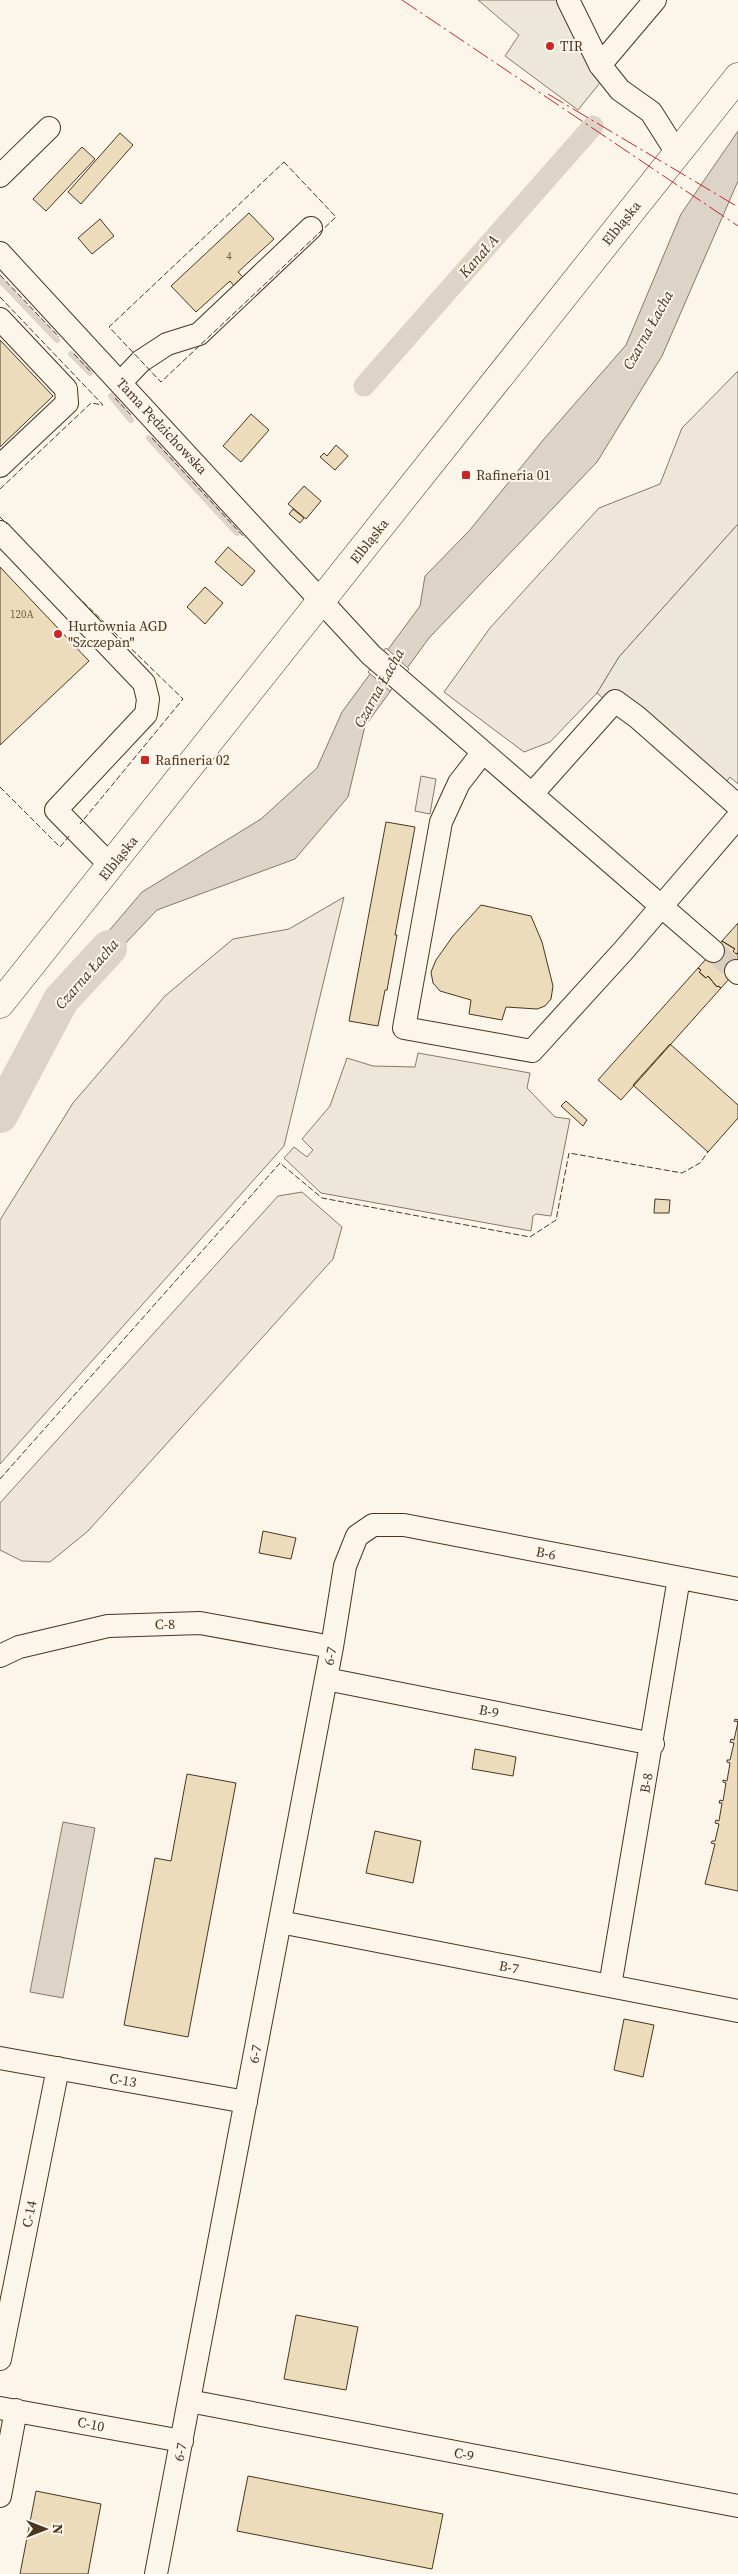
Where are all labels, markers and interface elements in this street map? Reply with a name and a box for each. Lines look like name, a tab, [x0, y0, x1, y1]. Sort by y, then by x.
place label: TIR	[560, 36, 583, 56]
marker: TIR	[544, 40, 556, 52]
street label: Elbląska	[597, 196, 646, 250]
water label: Kanał A	[453, 229, 504, 283]
house number: 4	[226, 249, 232, 264]
water label: Czarna Łacha	[617, 286, 678, 373]
street label: Tama Pędzichowska	[112, 373, 213, 479]
place label: Rafineria 01	[476, 465, 551, 485]
marker: Rafineria 01	[460, 469, 472, 481]
street label: Elbląska	[345, 514, 394, 568]
house number: 120A	[10, 607, 35, 622]
place label: Hurtownia AGD "Szczepan"	[68, 616, 167, 652]
marker: Hurtownia AGD "Szczepan"	[52, 628, 64, 640]
water label: Czarna Łacha	[348, 644, 409, 731]
place label: Rafineria 02	[155, 750, 230, 770]
marker: Rafineria 02	[139, 754, 151, 766]
street label: Elbląska	[94, 831, 143, 885]
water label: Czarna Łacha	[50, 934, 123, 1014]
street label: B-6	[534, 1541, 558, 1565]
street label: C-8	[155, 1614, 175, 1634]
street label: 6-7	[318, 1645, 342, 1667]
street label: B-9	[477, 1699, 501, 1723]
street label: B-8	[634, 1771, 658, 1795]
street label: B-7	[497, 1955, 521, 1979]
street label: 6-7	[243, 2043, 267, 2065]
street label: C-13	[108, 2068, 138, 2092]
street label: C-14	[17, 2199, 41, 2229]
street label: C-10	[76, 2412, 106, 2436]
street label: 6-7	[168, 2441, 192, 2463]
street label: C-9	[452, 2442, 476, 2466]
north arrow	[20, 2504, 70, 2554]
text: N	[48, 2524, 68, 2534]

